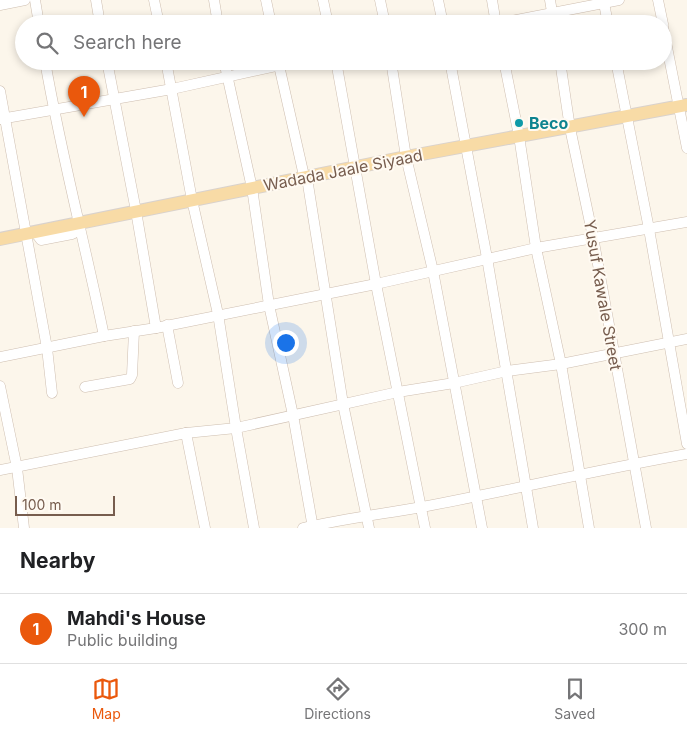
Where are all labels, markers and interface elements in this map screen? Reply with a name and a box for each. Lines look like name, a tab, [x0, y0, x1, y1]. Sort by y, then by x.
search box	[15, 15, 672, 70]
icon: search	[33, 29, 61, 57]
text: Search here	[73, 31, 182, 54]
pin: 1	[68, 76, 100, 117]
place label: Beco	[529, 113, 569, 133]
marker: Beco	[513, 117, 525, 129]
street label: Wadada Jaale Siyaad	[262, 145, 424, 195]
street label: Yusuf Kawale Street	[580, 218, 626, 372]
your location	[273, 330, 299, 356]
scale bar	[15, 493, 115, 516]
text: 100 m	[22, 496, 62, 513]
text: Nearby	[20, 548, 95, 573]
text: Mahdi's House	[67, 607, 206, 630]
text: 1	[33, 619, 39, 639]
text: 300 m	[618, 619, 667, 639]
text: Public building	[67, 630, 178, 650]
tab: Map	[92, 675, 121, 722]
tab: Directions	[304, 675, 371, 722]
tab: Saved	[554, 675, 595, 722]

